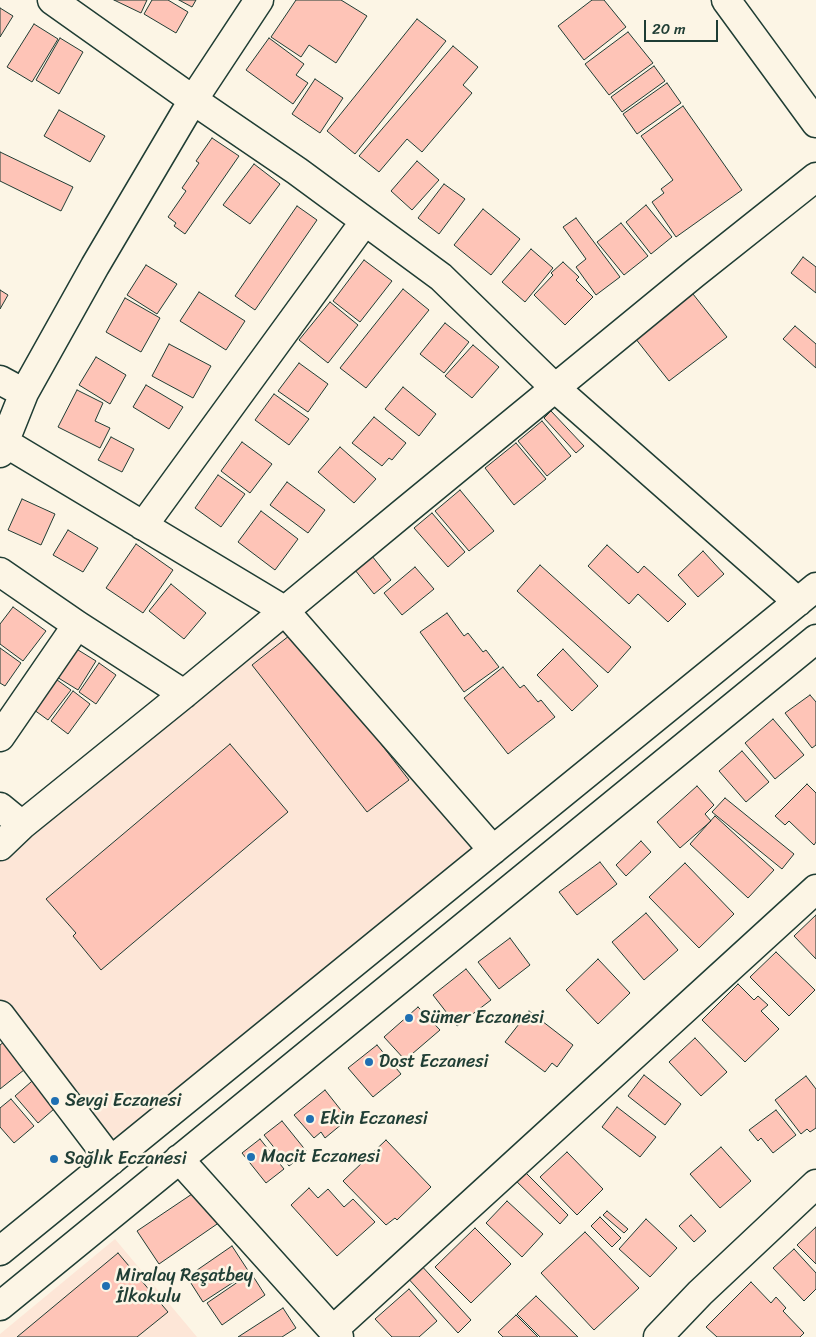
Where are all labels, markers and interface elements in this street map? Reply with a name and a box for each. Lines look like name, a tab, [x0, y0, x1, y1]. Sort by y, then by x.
scale bar	[646, 10, 720, 42]
text: 20 m	[652, 16, 686, 42]
place label: Sümer Eczanesi	[419, 1007, 544, 1029]
marker: Sümer Eczanesi	[403, 1012, 415, 1024]
place label: Dost Eczanesi	[379, 1051, 489, 1073]
marker: Dost Eczanesi	[363, 1056, 375, 1068]
place label: Sevgi Eczanesi	[65, 1090, 181, 1112]
marker: Sevgi Eczanesi	[49, 1095, 61, 1107]
place label: Ekin Eczanesi	[320, 1108, 428, 1130]
marker: Ekin Eczanesi	[304, 1113, 316, 1125]
place label: Macit Eczanesi	[261, 1146, 380, 1168]
place label: Sağlık Eczanesi	[64, 1148, 187, 1170]
marker: Macit Eczanesi	[245, 1151, 257, 1163]
marker: Sağlık Eczanesi	[48, 1153, 60, 1165]
place label: Miralay Reşatbey İlkokulu	[116, 1265, 253, 1308]
marker: Miralay Reşatbey İlkokulu	[100, 1280, 112, 1292]

